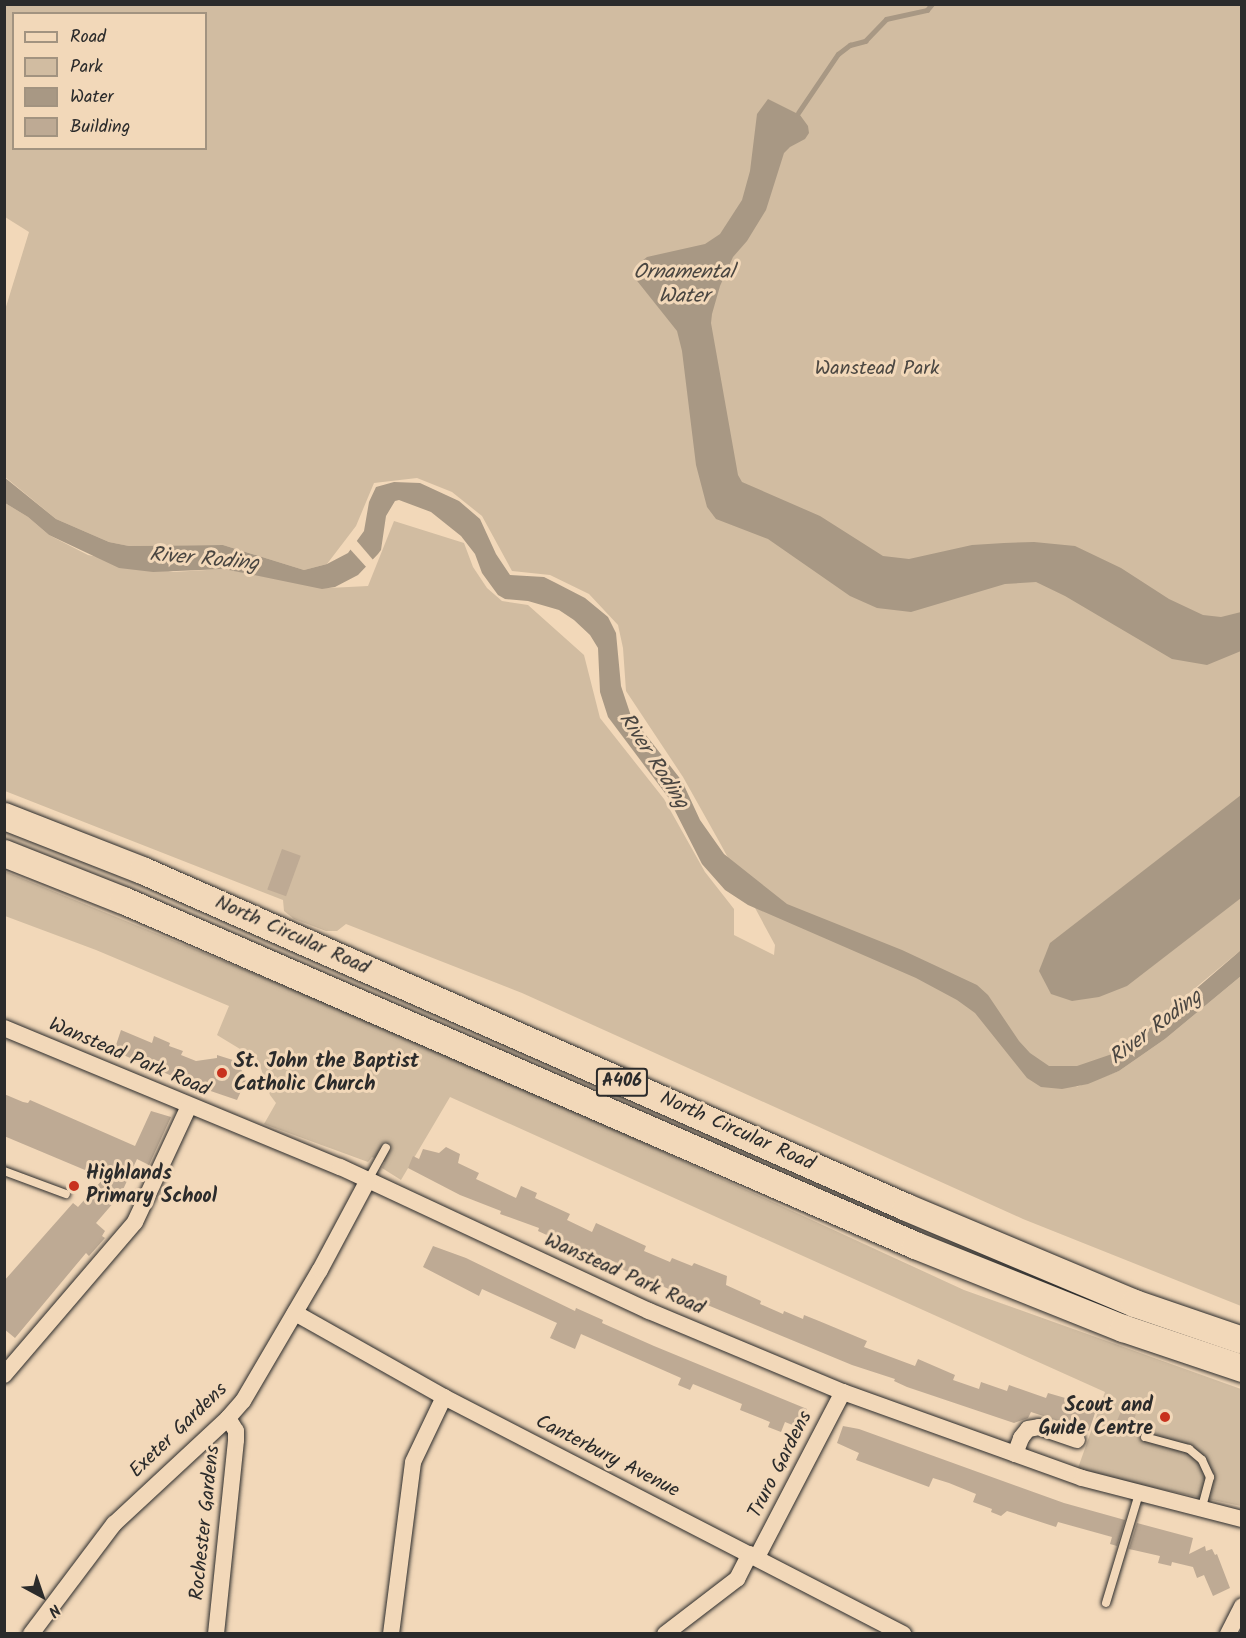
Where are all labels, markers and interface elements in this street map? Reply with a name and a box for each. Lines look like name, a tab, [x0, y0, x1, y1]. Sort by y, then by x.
legend	[12, 12, 207, 150]
text: Road	[70, 23, 106, 52]
text: Park	[70, 53, 103, 82]
text: Water	[70, 83, 114, 112]
text: Building	[70, 113, 130, 142]
water label: Ornamental Water	[633, 260, 735, 310]
park label: Wanstead Park	[815, 357, 939, 381]
water label: River Roding	[148, 543, 260, 577]
water label: River Roding	[613, 708, 693, 814]
street label: North Circular Road	[211, 891, 373, 981]
water label: River Roding	[1105, 985, 1207, 1071]
street label: Wanstead Park Road	[45, 1013, 213, 1103]
place label: St. John the Baptist Catholic Church	[234, 1050, 419, 1097]
marker: St. John the Baptist Catholic Church	[215, 1066, 229, 1080]
road number: A406	[595, 1067, 649, 1097]
street label: North Circular Road	[656, 1087, 818, 1177]
place label: Highlands Primary School	[86, 1162, 217, 1209]
marker: Highlands Primary School	[67, 1179, 81, 1193]
street label: Wanstead Park Road	[540, 1229, 708, 1321]
street label: Exeter Gardens	[125, 1378, 233, 1484]
place label: Scout and Guide Centre	[1039, 1394, 1153, 1441]
street label: Truro Gardens	[744, 1407, 818, 1523]
street label: Canterbury Avenue	[531, 1410, 683, 1504]
marker: Scout and Guide Centre	[1158, 1410, 1172, 1424]
street label: Rochester Gardens	[186, 1444, 226, 1602]
north arrow	[12, 1566, 72, 1626]
text: N	[42, 1597, 66, 1623]

